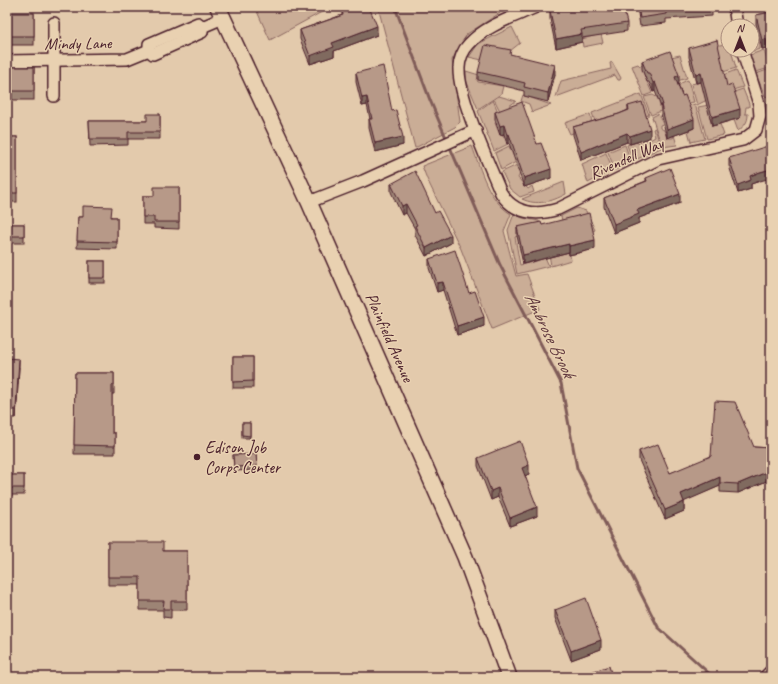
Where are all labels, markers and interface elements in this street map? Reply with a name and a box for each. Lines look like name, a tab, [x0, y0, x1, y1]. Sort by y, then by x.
north arrow	[720, 18, 760, 58]
text: N	[737, 21, 746, 35]
street label: Mindy Lane	[44, 32, 113, 55]
street label: Rivendell Way	[586, 132, 668, 184]
street label: Plainfield Avenue	[361, 289, 419, 386]
water label: Ambrose Brook	[520, 289, 581, 384]
place label: Edison Job Corps Center	[205, 437, 282, 478]
marker: Edison Job Corps Center	[192, 452, 202, 462]

